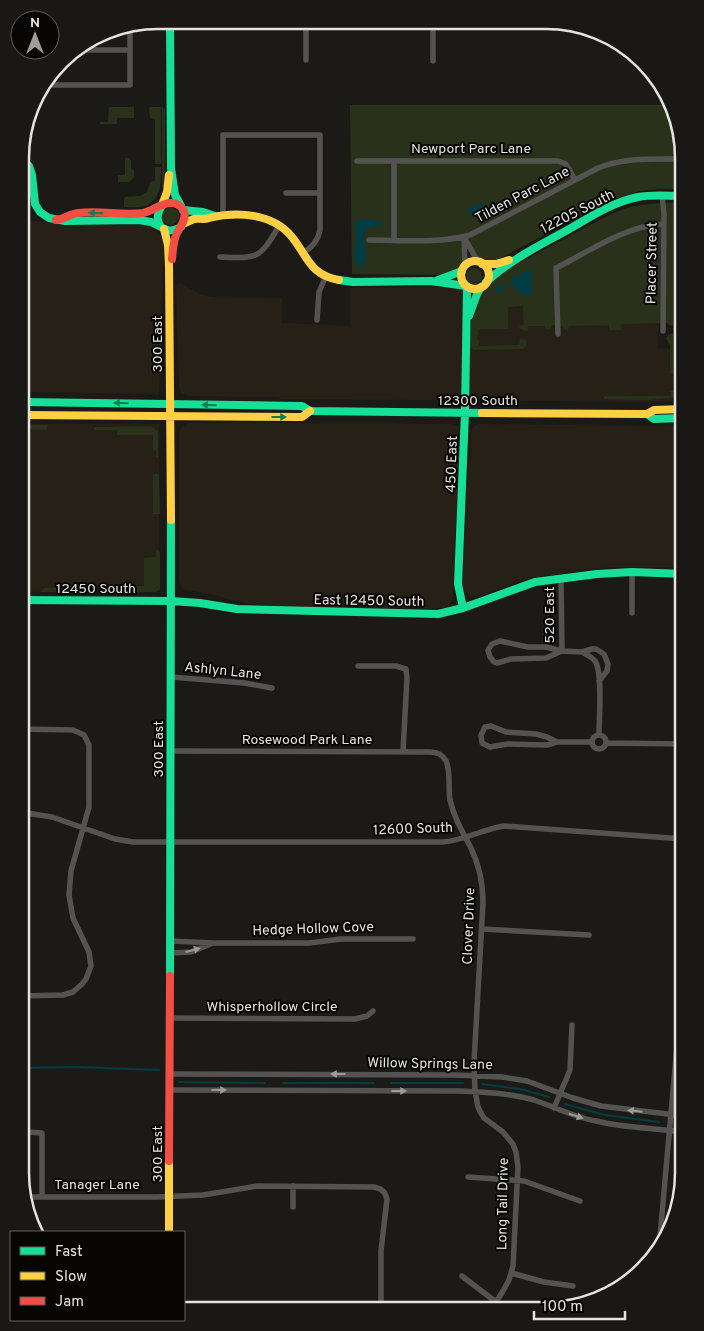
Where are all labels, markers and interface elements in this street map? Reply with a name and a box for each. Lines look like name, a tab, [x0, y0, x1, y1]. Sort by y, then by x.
north arrow	[10, 10, 60, 60]
text: N	[30, 15, 40, 32]
street label: Newport Parc Lane	[411, 141, 531, 158]
street label: Tilden Parc Lane	[473, 163, 573, 227]
street label: 12205 South	[538, 187, 617, 238]
one-way arrow	[88, 209, 104, 217]
street label: Placer Street	[643, 222, 662, 304]
street label: 300 East	[150, 316, 167, 372]
street label: 12300 South	[438, 393, 518, 410]
one-way arrow	[113, 399, 129, 407]
one-way arrow	[200, 401, 216, 409]
one-way arrow	[272, 413, 288, 421]
street label: 450 East	[443, 435, 462, 493]
street label: 12450 South	[56, 581, 136, 598]
street label: 520 East	[542, 587, 559, 643]
street label: East 12450 South	[313, 592, 424, 611]
street label: Ashlyn Lane	[184, 659, 262, 684]
street label: 300 East	[151, 721, 168, 777]
street label: Rosewood Park Lane	[242, 732, 372, 749]
street label: 12600 South	[373, 820, 453, 839]
street label: Clover Drive	[460, 887, 479, 965]
street label: Hedge Hollow Cove	[252, 919, 374, 940]
one-way arrow	[186, 946, 201, 954]
street label: Whisperhollow Circle	[206, 999, 338, 1016]
street label: Willow Springs Lane	[367, 1055, 493, 1074]
one-way arrow	[329, 1070, 345, 1078]
one-way arrow	[211, 1086, 227, 1094]
one-way arrow	[391, 1087, 407, 1095]
one-way arrow	[627, 1106, 643, 1114]
one-way arrow	[568, 1112, 583, 1120]
street label: 300 East	[150, 1126, 167, 1182]
street label: Long Tail Drive	[494, 1158, 513, 1250]
street label: Tanager Lane	[54, 1177, 140, 1194]
legend	[10, 1231, 185, 1321]
text: Fast	[55, 1243, 83, 1262]
text: Slow	[55, 1268, 87, 1287]
scale bar	[534, 1288, 625, 1320]
text: Jam	[55, 1293, 84, 1312]
text: 100 m	[542, 1298, 583, 1317]

